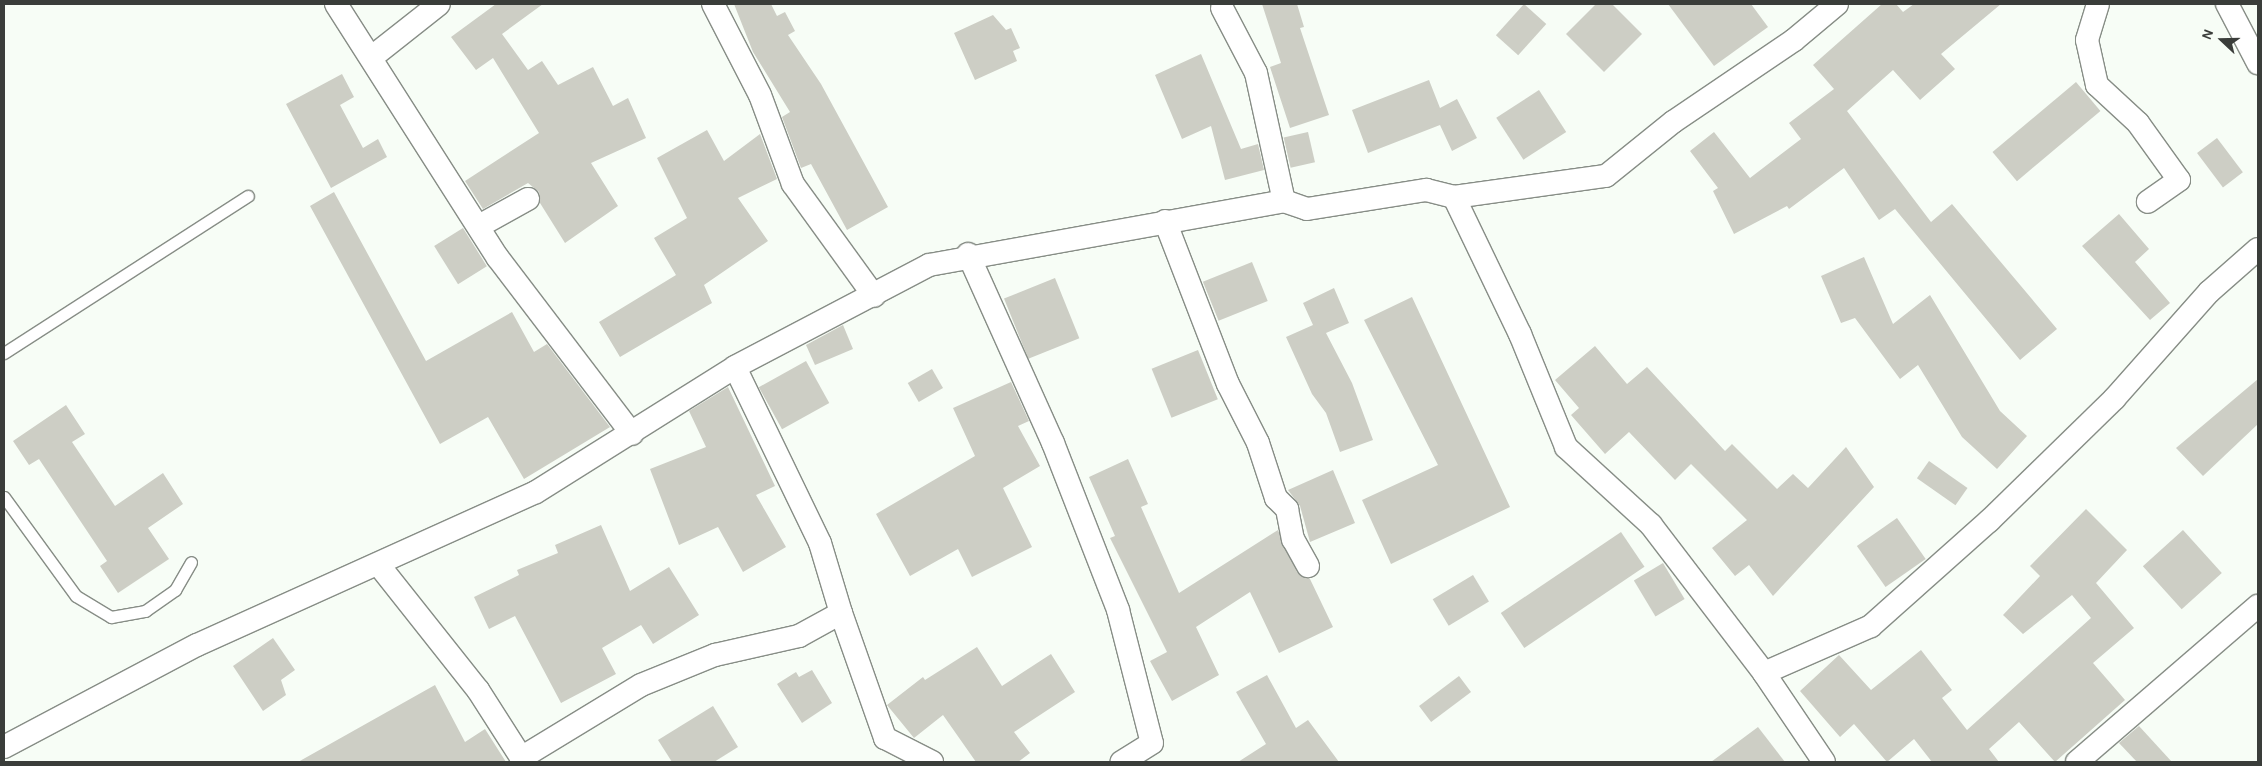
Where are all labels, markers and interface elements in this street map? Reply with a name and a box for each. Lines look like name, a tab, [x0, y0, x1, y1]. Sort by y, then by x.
north arrow	[2197, 15, 2247, 65]
text: N	[2198, 27, 2217, 42]

